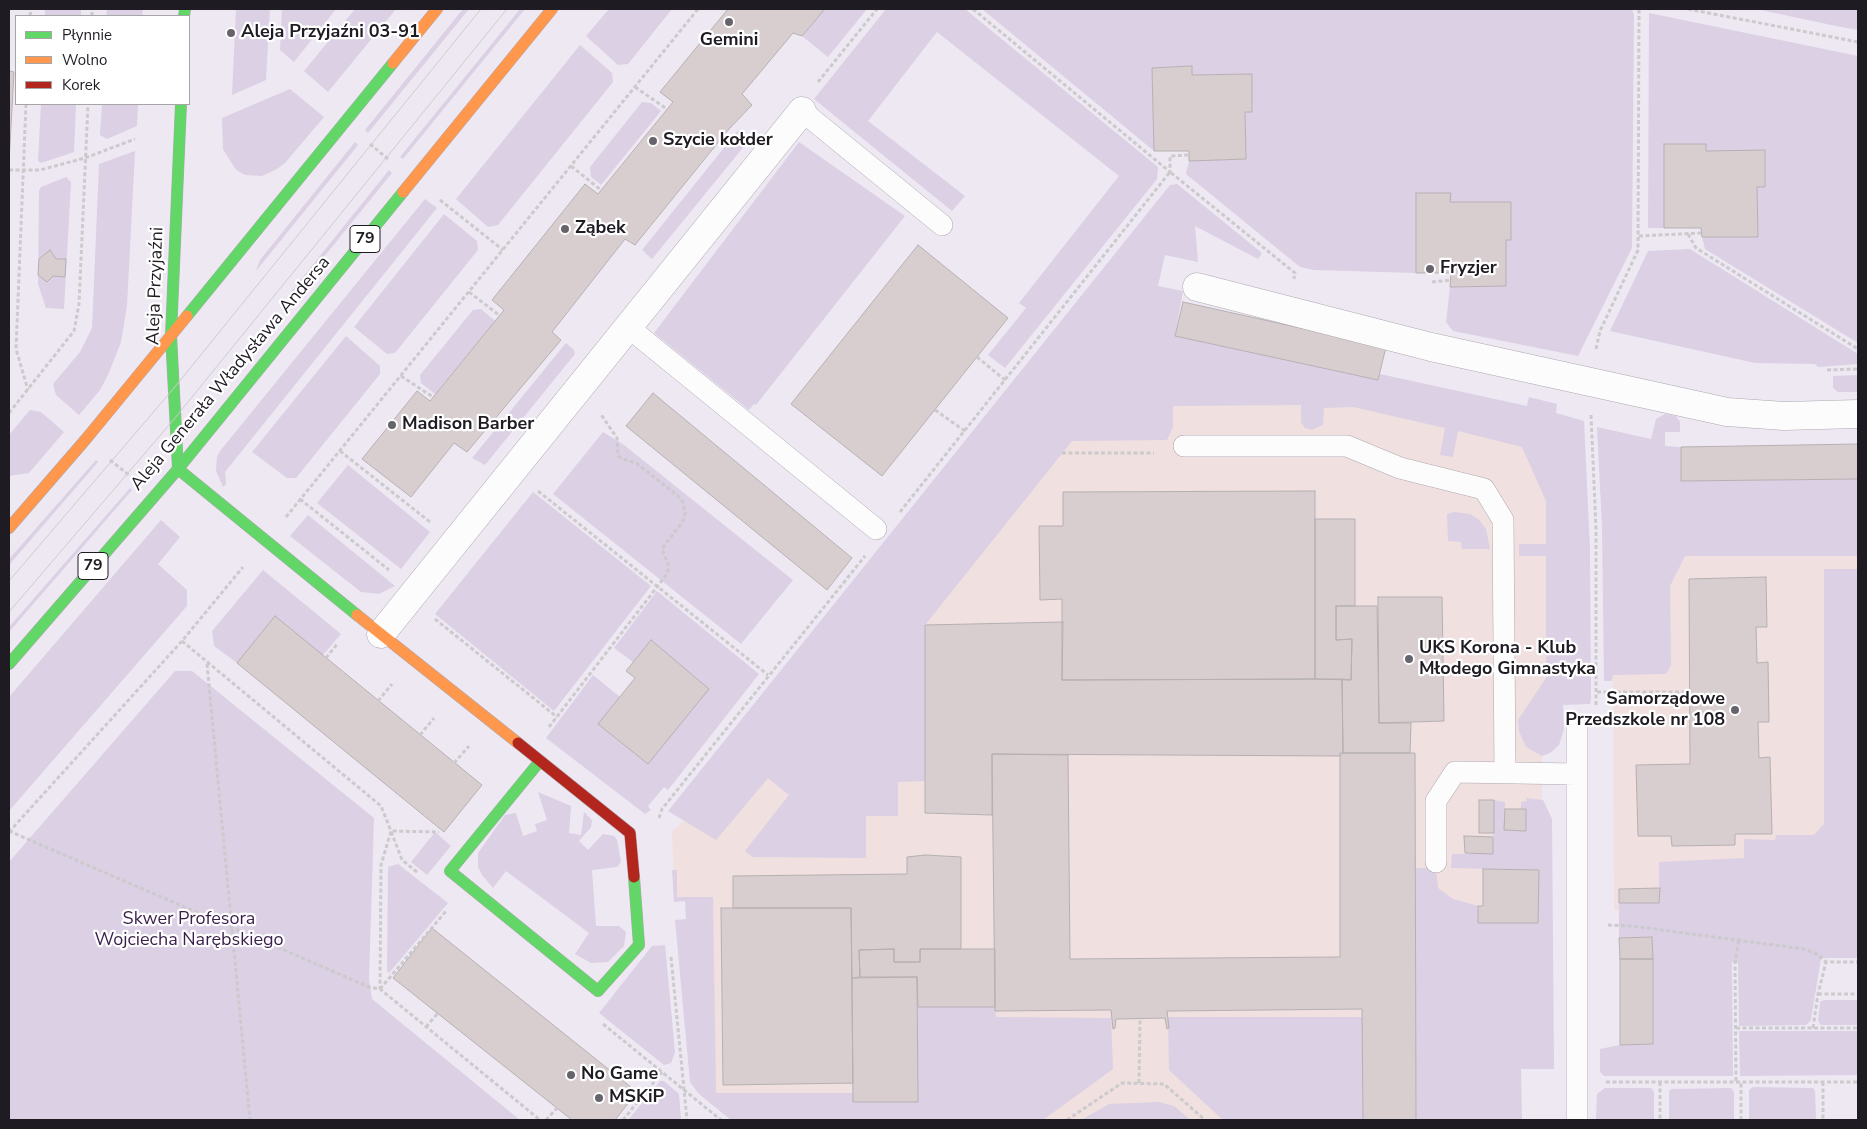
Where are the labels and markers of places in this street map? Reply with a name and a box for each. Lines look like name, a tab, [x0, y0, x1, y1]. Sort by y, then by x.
marker: Gemini	[723, 16, 735, 28]
place label: Aleja Przyjaźni 03-91	[241, 22, 420, 44]
marker: Aleja Przyjaźni 03-91	[225, 27, 237, 39]
place label: Gemini	[700, 30, 758, 52]
place label: Szycie kołder	[663, 130, 773, 152]
marker: Szycie kołder	[647, 135, 659, 147]
place label: Ząbek	[575, 218, 626, 240]
marker: Ząbek	[559, 223, 571, 235]
place label: Fryzjer	[1440, 258, 1497, 280]
marker: Fryzjer	[1424, 263, 1436, 275]
place label: Madison Barber	[402, 414, 534, 436]
marker: Madison Barber	[386, 419, 398, 431]
place label: UKS Korona - Klub Młodego Gimnastyka	[1419, 638, 1596, 681]
marker: UKS Korona - Klub Młodego Gimnastyka	[1403, 653, 1415, 665]
place label: Samorządowe Przedszkole nr 108	[1565, 689, 1725, 732]
marker: Samorządowe Przedszkole nr 108	[1729, 704, 1741, 716]
place label: No Game	[581, 1064, 658, 1086]
marker: No Game	[565, 1069, 577, 1081]
place label: MSKiP	[609, 1087, 664, 1109]
marker: MSKiP	[593, 1092, 605, 1104]

